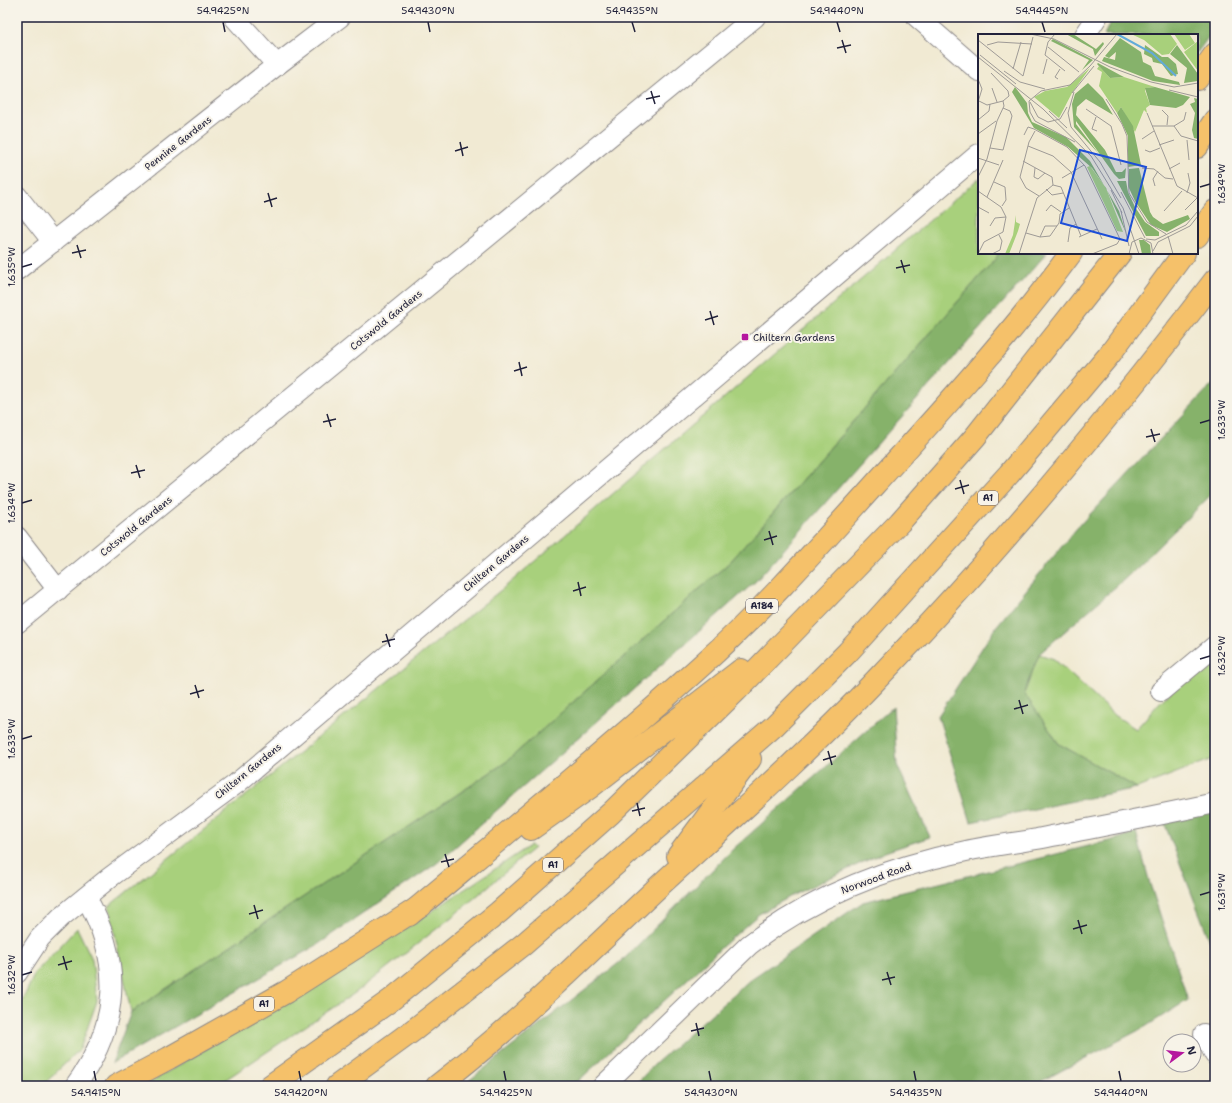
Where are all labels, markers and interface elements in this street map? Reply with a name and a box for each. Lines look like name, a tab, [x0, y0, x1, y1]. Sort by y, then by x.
text: 54.9425°N	[197, 4, 249, 17]
text: 54.9430°N	[401, 4, 455, 17]
text: 54.9435°N	[606, 4, 658, 17]
text: 54.9440°N	[810, 4, 864, 17]
text: 54.9445°N	[1016, 4, 1068, 17]
inset map	[978, 34, 1198, 254]
street label: Pennine Gardens	[142, 113, 214, 173]
text: 1.634°W	[1215, 163, 1228, 204]
text: 1.635°W	[5, 247, 18, 287]
street label: Cotswold Gardens	[347, 287, 425, 353]
place label: Chiltern Gardens	[753, 331, 835, 344]
marker: Chiltern Gardens	[740, 332, 750, 342]
text: 1.633°W	[1215, 399, 1228, 440]
text: 1.634°W	[5, 482, 18, 523]
road number: A1	[978, 491, 998, 505]
street label: Cotswold Gardens	[97, 493, 175, 559]
street label: Chiltern Gardens	[460, 532, 532, 594]
road number: A184	[746, 599, 778, 613]
text: 1.632°W	[1215, 635, 1228, 676]
text: 1.633°W	[5, 718, 18, 759]
street label: Chiltern Gardens	[212, 740, 284, 802]
road number: A1	[543, 858, 563, 872]
street label: Norwood Road	[839, 859, 913, 897]
text: 1.631°W	[1215, 873, 1228, 911]
text: 1.632°W	[5, 954, 18, 995]
road number: A1	[254, 997, 274, 1011]
north arrow	[1162, 1033, 1202, 1073]
text: N	[1183, 1044, 1200, 1057]
text: 54.9415°N	[71, 1086, 121, 1099]
text: 54.9420°N	[274, 1086, 328, 1099]
text: 54.9425°N	[480, 1086, 532, 1099]
text: 54.9430°N	[684, 1086, 738, 1099]
text: 54.9435°N	[890, 1086, 942, 1099]
text: 54.9440°N	[1094, 1086, 1148, 1099]

